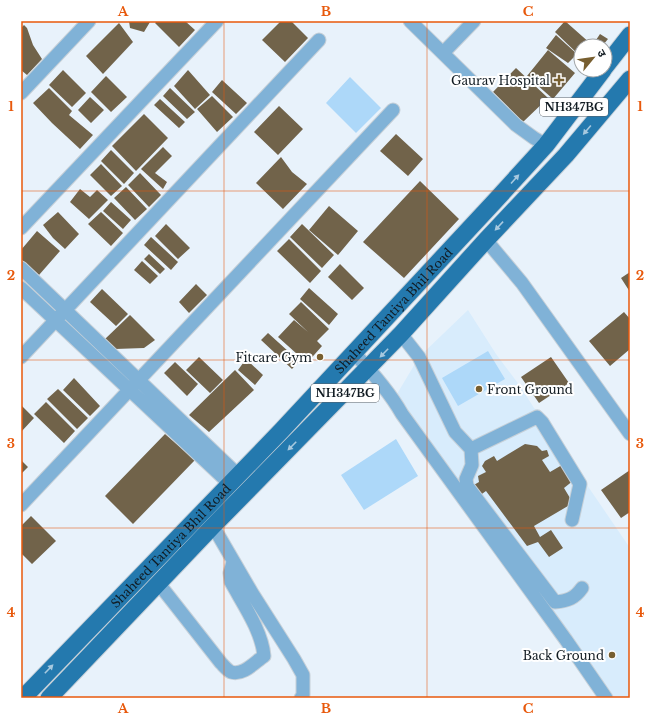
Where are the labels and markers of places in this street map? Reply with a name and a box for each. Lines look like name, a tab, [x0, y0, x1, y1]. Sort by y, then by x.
place label: Gaurav Hospital	[451, 73, 550, 88]
marker: Gaurav Hospital	[553, 74, 565, 86]
place label: Fitcare Gym	[235, 350, 312, 365]
marker: Fitcare Gym	[315, 352, 325, 362]
place label: Front Ground	[487, 382, 573, 397]
marker: Front Ground	[474, 384, 484, 394]
place label: Back Ground	[523, 648, 604, 663]
marker: Back Ground	[607, 650, 617, 660]

